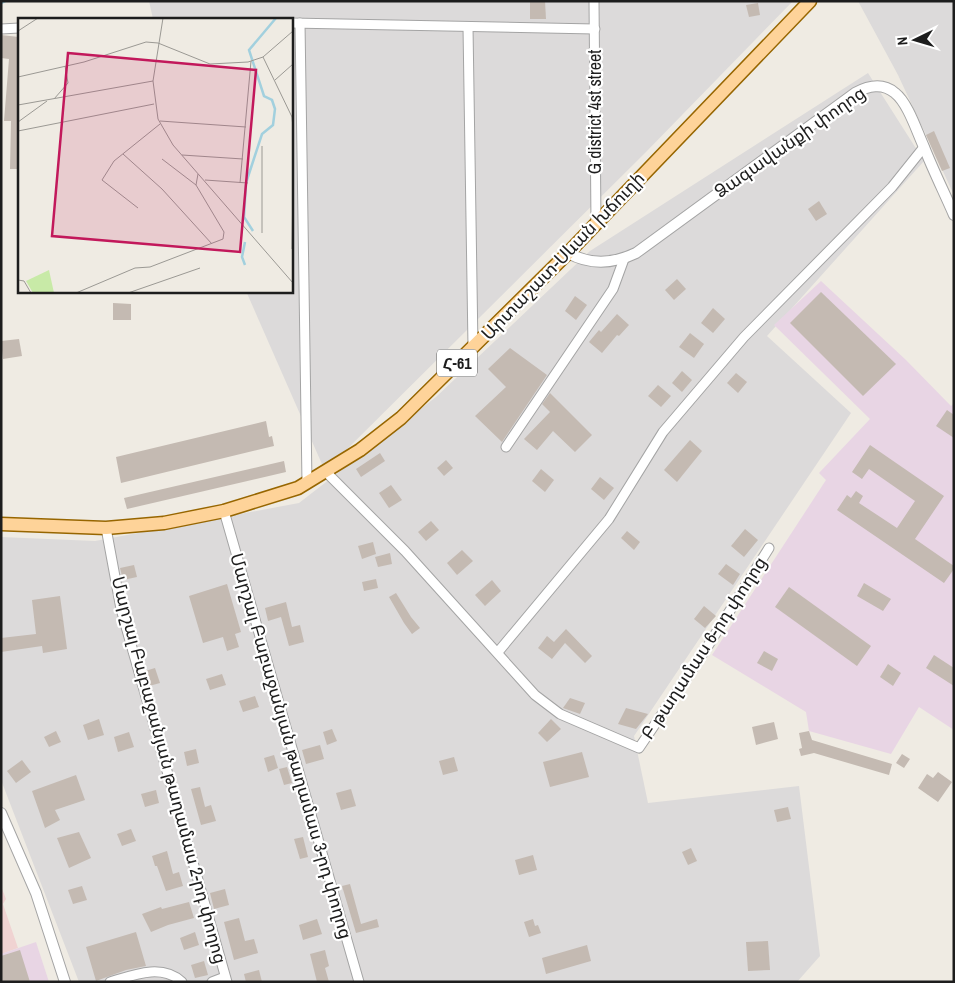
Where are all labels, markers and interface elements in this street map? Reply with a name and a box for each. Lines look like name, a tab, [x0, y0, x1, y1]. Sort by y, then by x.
north arrow	[890, 15, 940, 65]
inset map	[18, 18, 292, 292]
text: N	[893, 36, 911, 46]
street label: G district 4st street	[582, 50, 607, 174]
street label: Ձագավանքի փողոց	[709, 80, 870, 203]
street label: Արտաշատ-Սևան խճուղի	[475, 166, 650, 346]
road number: Հ-61	[437, 349, 477, 376]
street label: Մարշալ Բաբաջանյան թաղամաս 3-րդ փողոց	[224, 550, 359, 942]
street label: Բ թաղամաս 6-րդ փողոց	[635, 551, 772, 744]
street label: Մարշալ Բաբաջանյան թաղամաս 2-րդ փողոց	[106, 573, 233, 967]

